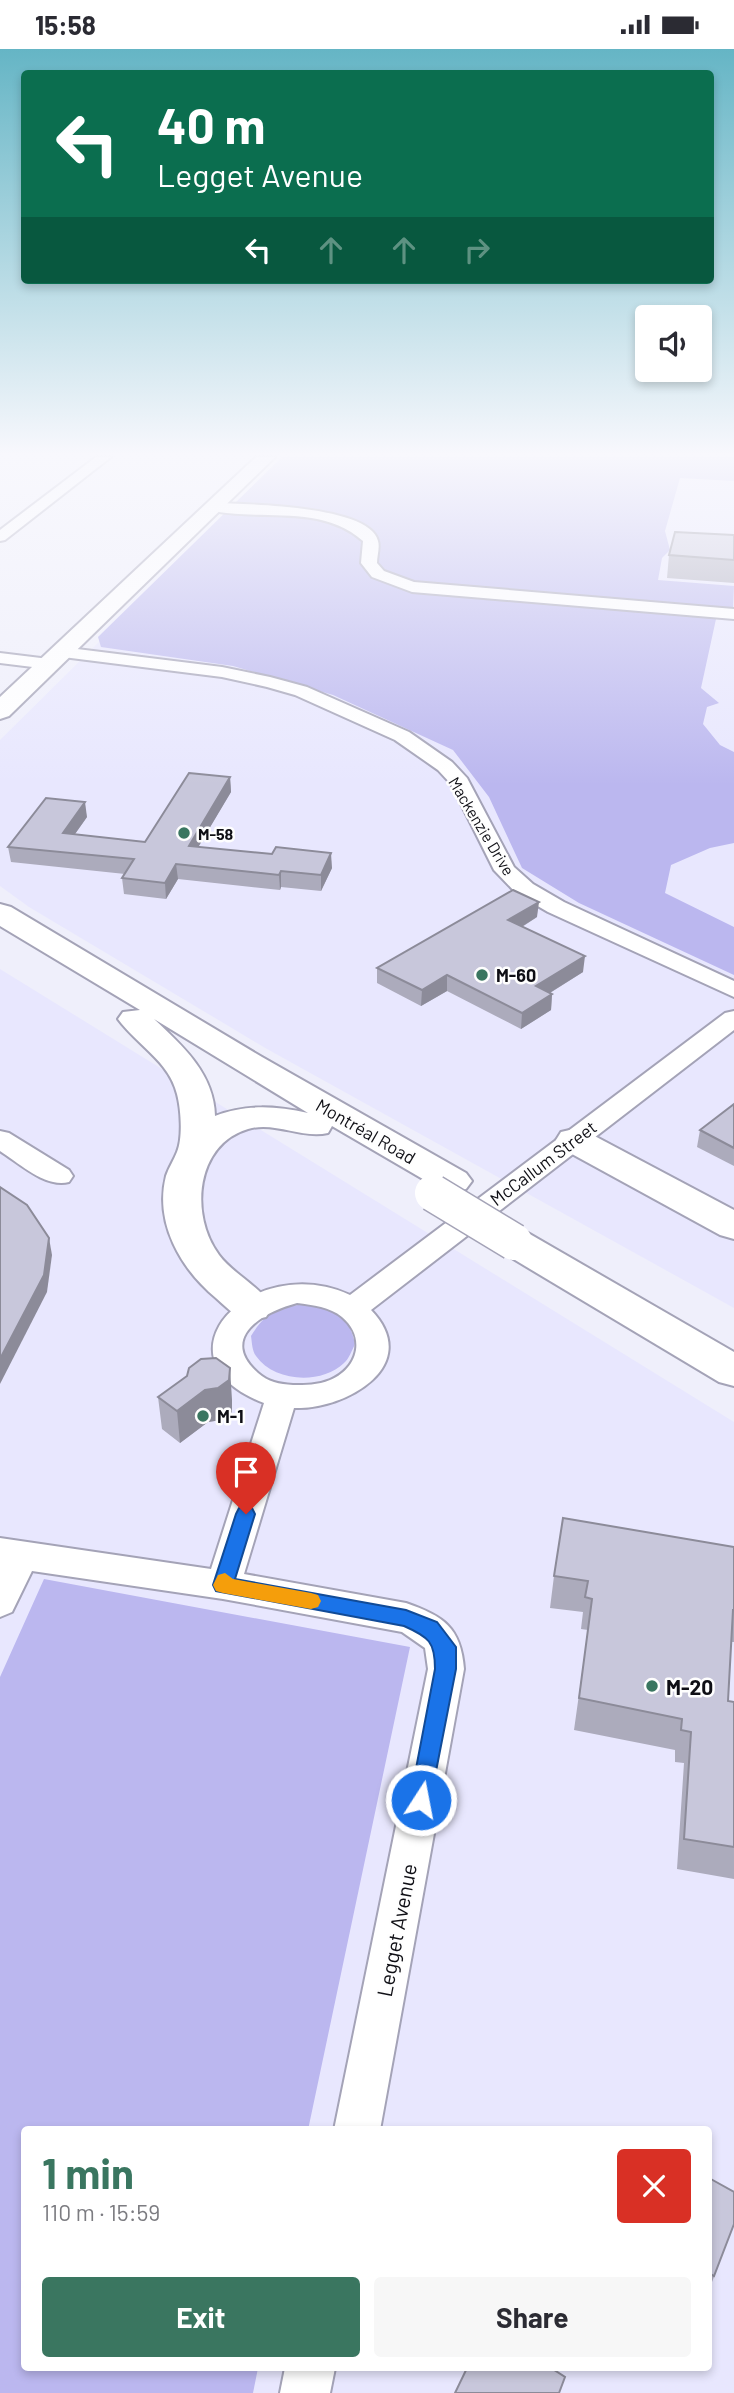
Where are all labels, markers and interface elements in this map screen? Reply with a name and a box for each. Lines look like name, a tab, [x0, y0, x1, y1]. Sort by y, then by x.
text: 15:58	[35, 9, 96, 40]
text: 40 m	[157, 95, 265, 154]
icon: left	[42, 98, 133, 189]
text: Legget Avenue	[157, 155, 363, 193]
icon: left	[239, 231, 277, 269]
icon: ahead	[312, 231, 350, 269]
icon: ahead	[385, 231, 423, 269]
icon: right	[458, 231, 496, 269]
map controls	[635, 305, 712, 382]
button: sound	[635, 305, 712, 382]
street label: Mackenzie Drive	[445, 773, 519, 879]
place label: M-58	[198, 824, 234, 843]
marker: M-58	[176, 825, 192, 841]
place label: M-60	[496, 964, 536, 986]
marker: M-60	[474, 967, 490, 983]
street label: Montréal Road	[312, 1094, 420, 1168]
street label: McCallum Street	[485, 1116, 601, 1210]
place label: M-1	[217, 1405, 244, 1427]
marker: M-1	[195, 1408, 211, 1424]
pin	[216, 1442, 276, 1514]
icon: arrive	[227, 1453, 265, 1491]
place label: M-20	[666, 1674, 713, 1699]
marker: M-20	[644, 1678, 660, 1694]
position arrow	[384, 1763, 458, 1837]
street label: Legget Avenue	[371, 1861, 421, 1999]
text: 1 min	[42, 2147, 134, 2197]
button: close	[617, 2149, 691, 2223]
text: 110 m · 15:59	[42, 2198, 160, 2226]
button: Exit	[42, 2277, 360, 2357]
button: Share	[374, 2277, 691, 2357]

